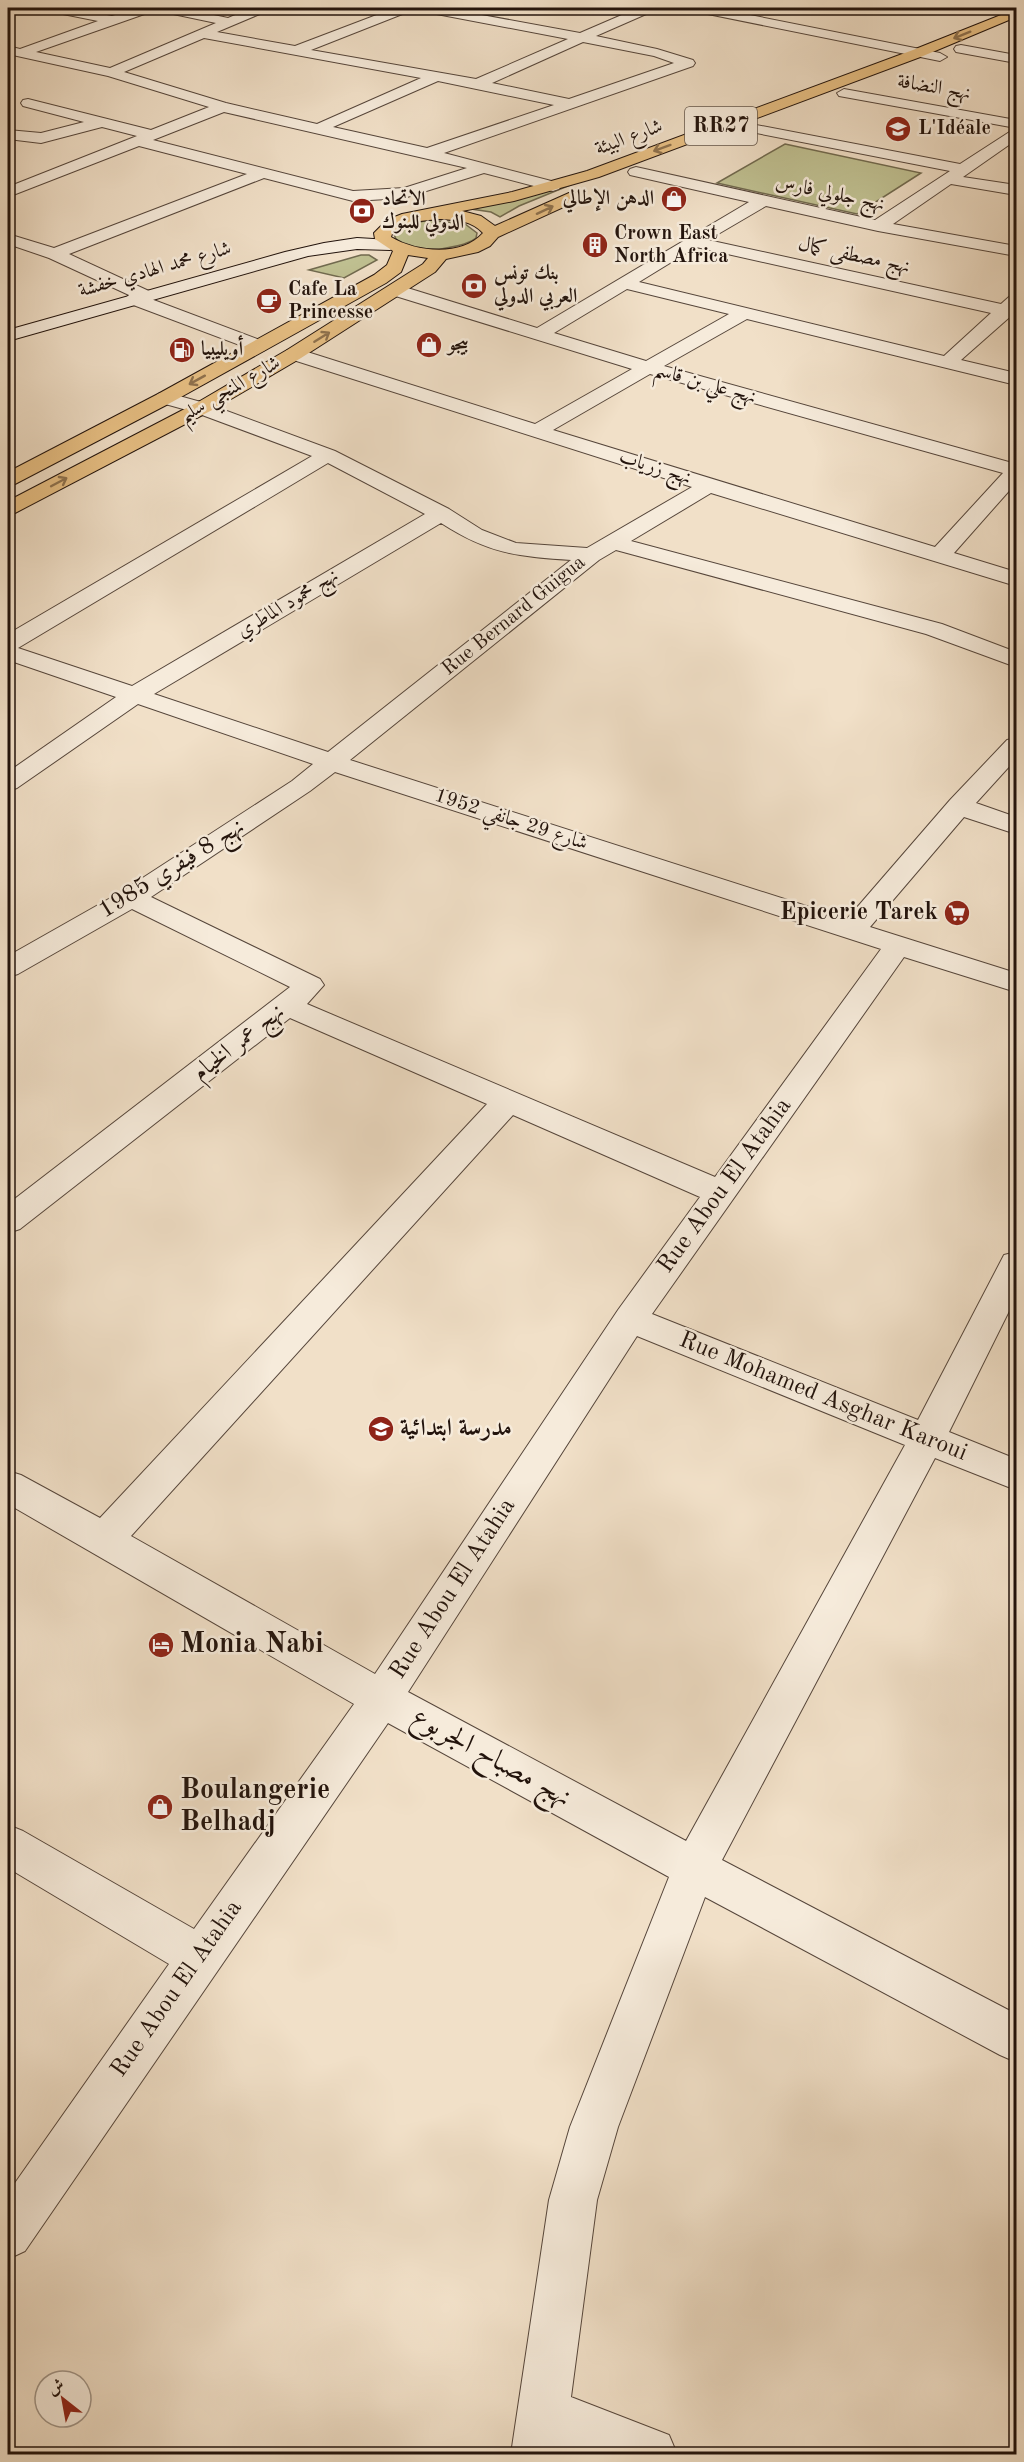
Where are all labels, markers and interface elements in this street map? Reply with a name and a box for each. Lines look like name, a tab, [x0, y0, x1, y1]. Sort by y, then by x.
one-way arrow	[953, 30, 972, 41]
street label: نهج النضافة	[895, 72, 972, 110]
road number: RR27	[685, 107, 757, 145]
school or university icon: L'Idéale	[883, 114, 913, 144]
street label: شارع البيئة	[593, 117, 668, 165]
place label: L'Idéale	[918, 119, 991, 139]
one-way arrow	[653, 143, 672, 154]
street label: نهج جلولي فارس	[772, 173, 886, 221]
shop icon: الدهن الإطالي	[659, 184, 689, 214]
place label: الدهن الإطالي	[562, 187, 654, 213]
place label: الاتحاد الدولي للبنوك	[382, 188, 464, 237]
bank icon: الاتحاد الدولي للبنوك	[347, 196, 377, 226]
one-way arrow	[536, 203, 554, 215]
place label: Crown East North Africa	[614, 224, 728, 267]
building icon: Crown East North Africa	[580, 230, 610, 260]
street label: نهج مصطفى كمال	[795, 232, 912, 283]
street label: شارع محمد الهادي خفشة	[76, 239, 235, 307]
place label: بنك تونس العربي الدولي	[493, 263, 577, 311]
bank icon: بنك تونس العربي الدولي	[459, 271, 489, 301]
place label: Cafe La Princesse	[288, 280, 373, 323]
cafe icon: Cafe La Princesse	[254, 286, 284, 316]
one-way arrow	[313, 330, 330, 343]
shop icon: بيجو	[414, 330, 444, 360]
fuel station icon: أويليبيا	[167, 335, 197, 365]
place label: أويليبيا	[201, 335, 243, 361]
place label: بيجو	[446, 335, 468, 356]
street label: شارع المنجي سليم	[176, 353, 288, 434]
street label: نهج علي بن قاسم	[650, 360, 758, 416]
one-way arrow	[189, 374, 206, 386]
street label: نهج زرياب	[615, 447, 693, 495]
one-way arrow	[50, 476, 68, 487]
street label: Rue Bernard Guigua	[439, 552, 589, 680]
street label: نهج محمود الماطري	[234, 566, 345, 647]
street label: شارع 29 جانفي 1952	[430, 786, 590, 862]
street label: نهج 8 فيفري 1985	[95, 815, 253, 929]
supermarket icon: Epicerie Tarek	[942, 898, 972, 928]
place label: Epicerie Tarek	[780, 901, 938, 925]
street label: نهج عمر الخيام	[189, 1000, 294, 1092]
street label: Rue Abou El Atahia	[654, 1094, 796, 1278]
street label: Rue Mohamed Asghar Karoui	[676, 1328, 970, 1466]
school or university icon: مدرسة ابتدائية	[366, 1414, 396, 1444]
place label: مدرسة ابتدائية	[400, 1417, 512, 1442]
street label: Rue Abou El Atahia	[386, 1494, 520, 1683]
hotel icon: Monia Nabi	[146, 1630, 176, 1660]
place label: Monia Nabi	[180, 1631, 324, 1659]
street label: نهج مصباح الجربوع	[402, 1703, 575, 1821]
place label: Boulangerie Belhadj	[180, 1777, 330, 1837]
shop icon: Boulangerie Belhadj	[145, 1792, 175, 1822]
street label: Rue Abou El Atahia	[107, 1896, 247, 2082]
north arrow	[33, 2369, 93, 2429]
text: ش	[45, 2377, 67, 2399]

